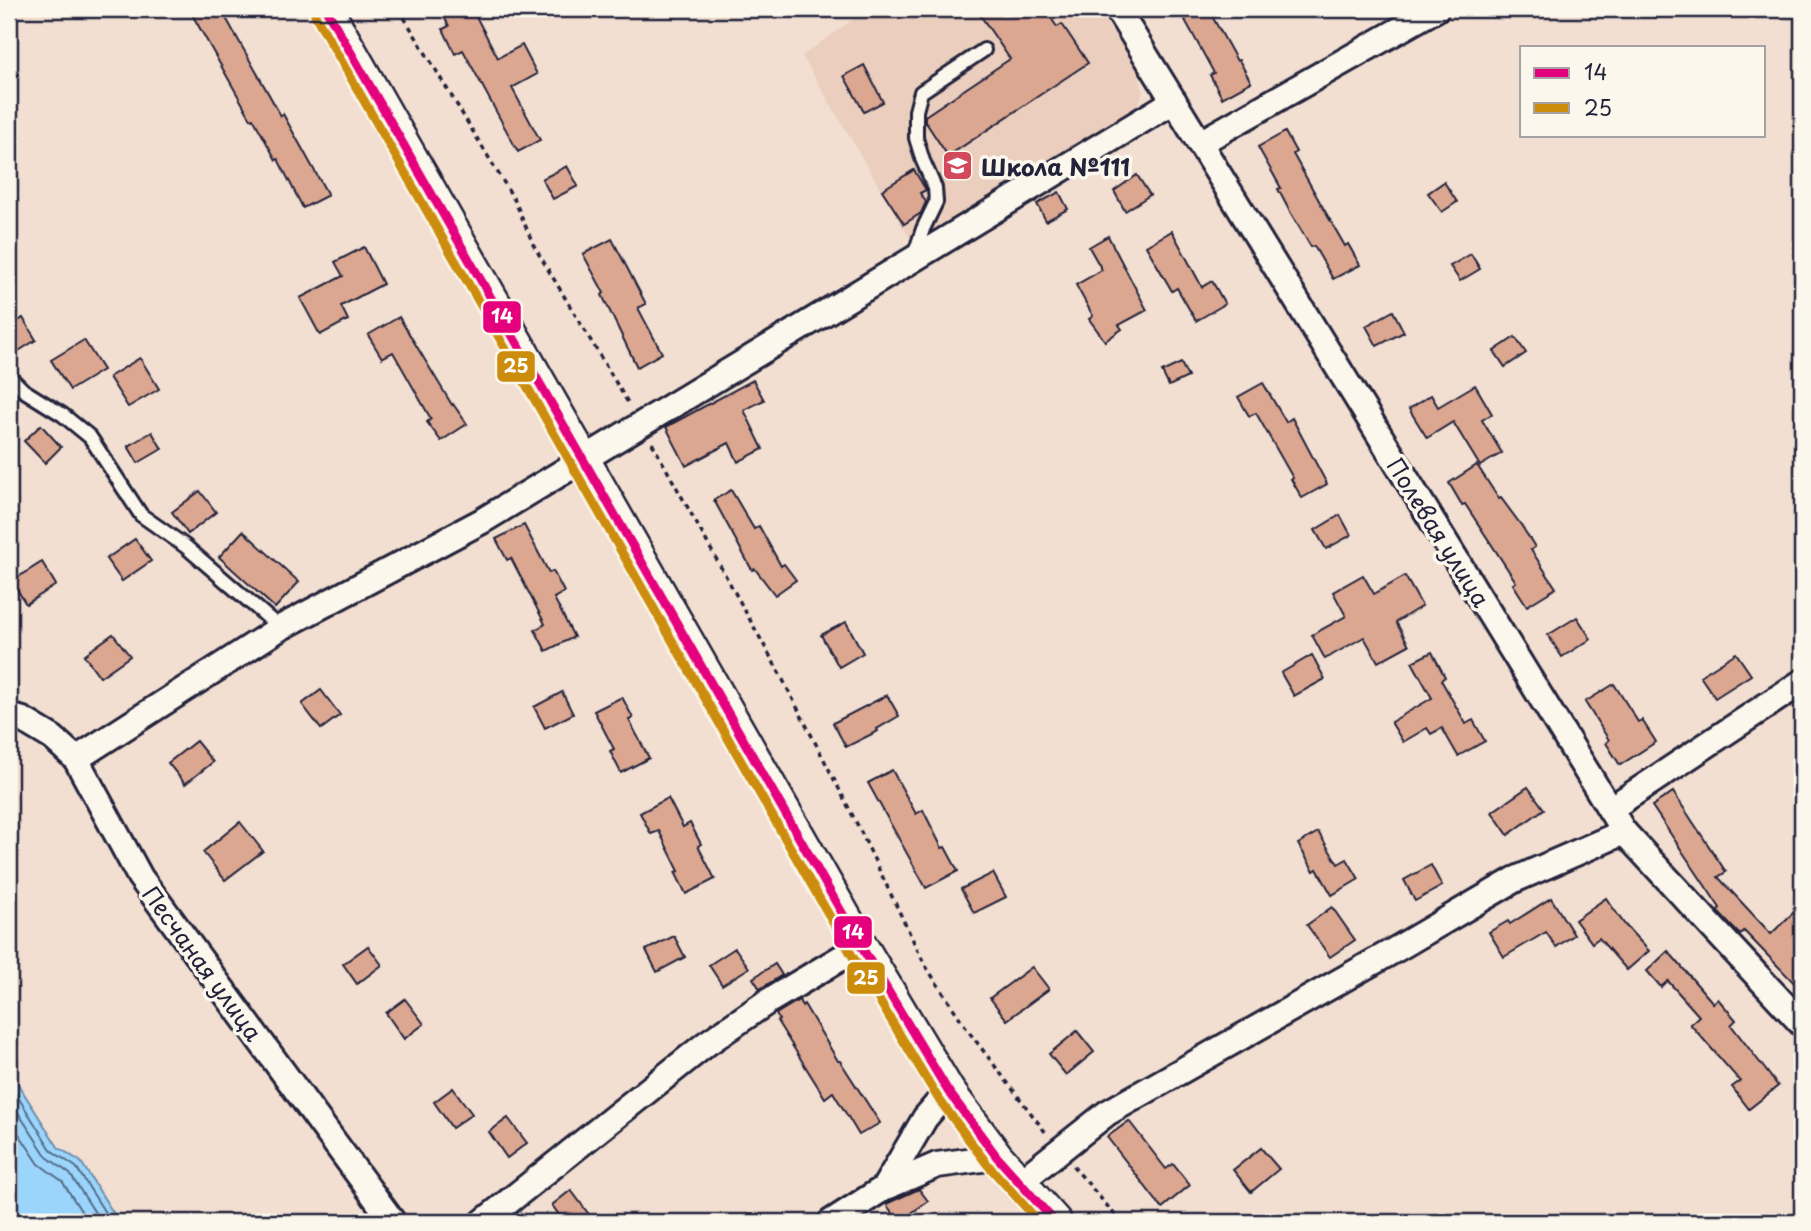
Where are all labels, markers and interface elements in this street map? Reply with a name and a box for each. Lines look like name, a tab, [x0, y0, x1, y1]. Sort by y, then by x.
legend	[1520, 46, 1766, 136]
text: 14	[1584, 55, 1607, 87]
text: 25	[1584, 91, 1612, 123]
school or university icon: Школа №111	[941, 149, 975, 183]
place label: Школа №111	[981, 149, 1130, 184]
line badge: 14	[482, 300, 522, 334]
text: 14	[491, 301, 513, 329]
line badge: 25	[496, 350, 536, 383]
text: 25	[503, 351, 529, 379]
street label: Полевая улица	[1379, 451, 1499, 614]
street label: Песчаная улица	[135, 878, 272, 1048]
line badge: 14	[833, 915, 873, 949]
text: 14	[842, 917, 864, 945]
line badge: 25	[846, 961, 886, 995]
text: 25	[853, 963, 879, 991]

